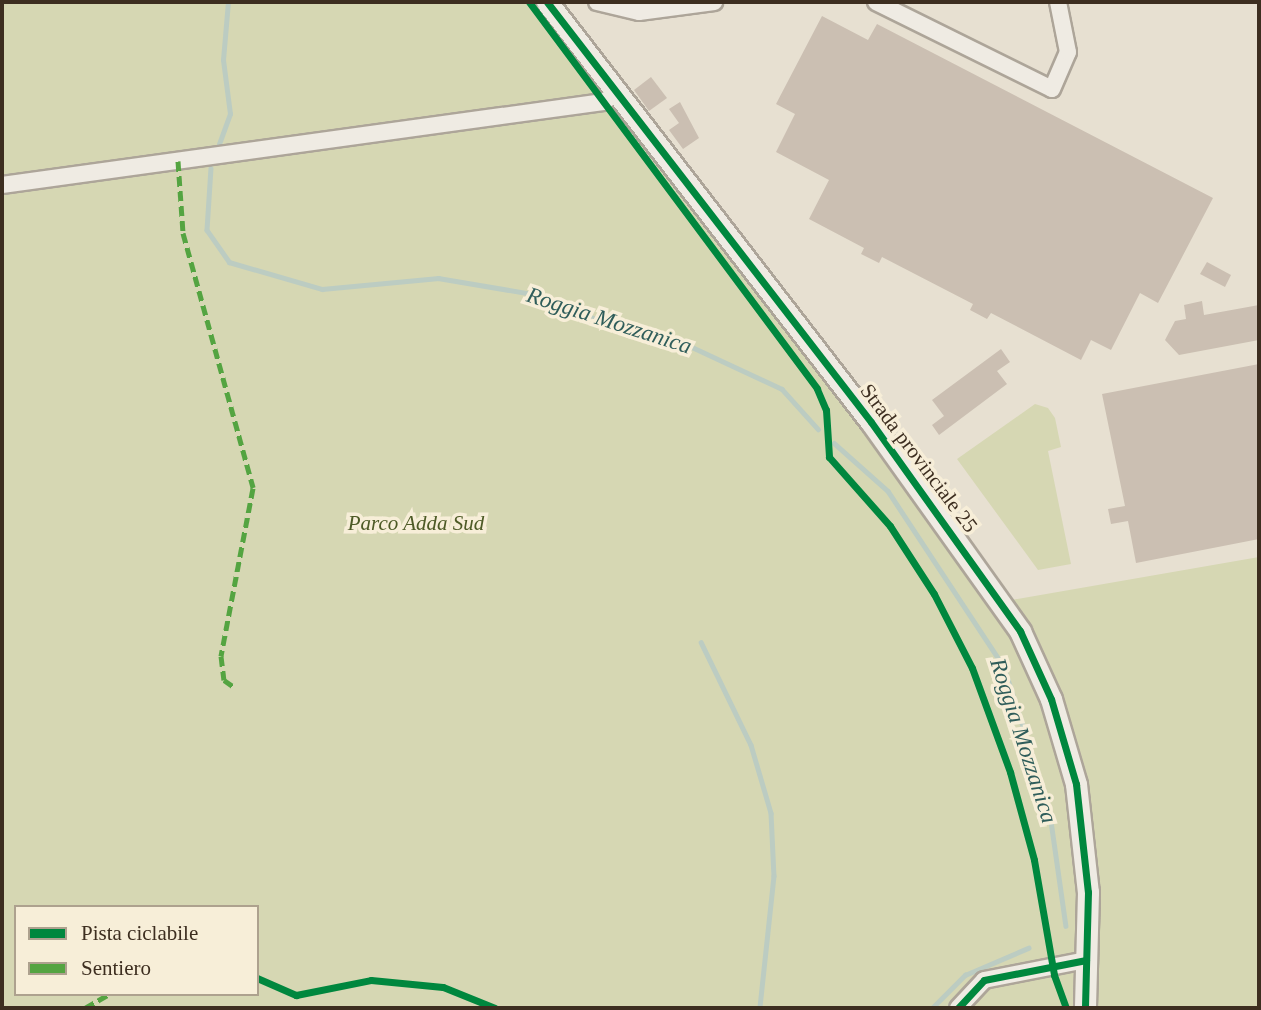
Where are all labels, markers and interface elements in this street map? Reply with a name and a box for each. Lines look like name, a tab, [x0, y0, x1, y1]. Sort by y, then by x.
water label: Roggia Mozzanica	[523, 281, 695, 361]
street label: Strada provinciale 25	[855, 379, 983, 537]
park label: Parco Adda Sud	[348, 510, 484, 536]
water label: Roggia Mozzanica	[983, 655, 1063, 827]
legend	[14, 905, 259, 996]
text: Pista ciclabile	[81, 921, 198, 945]
text: Sentiero	[81, 956, 151, 980]

